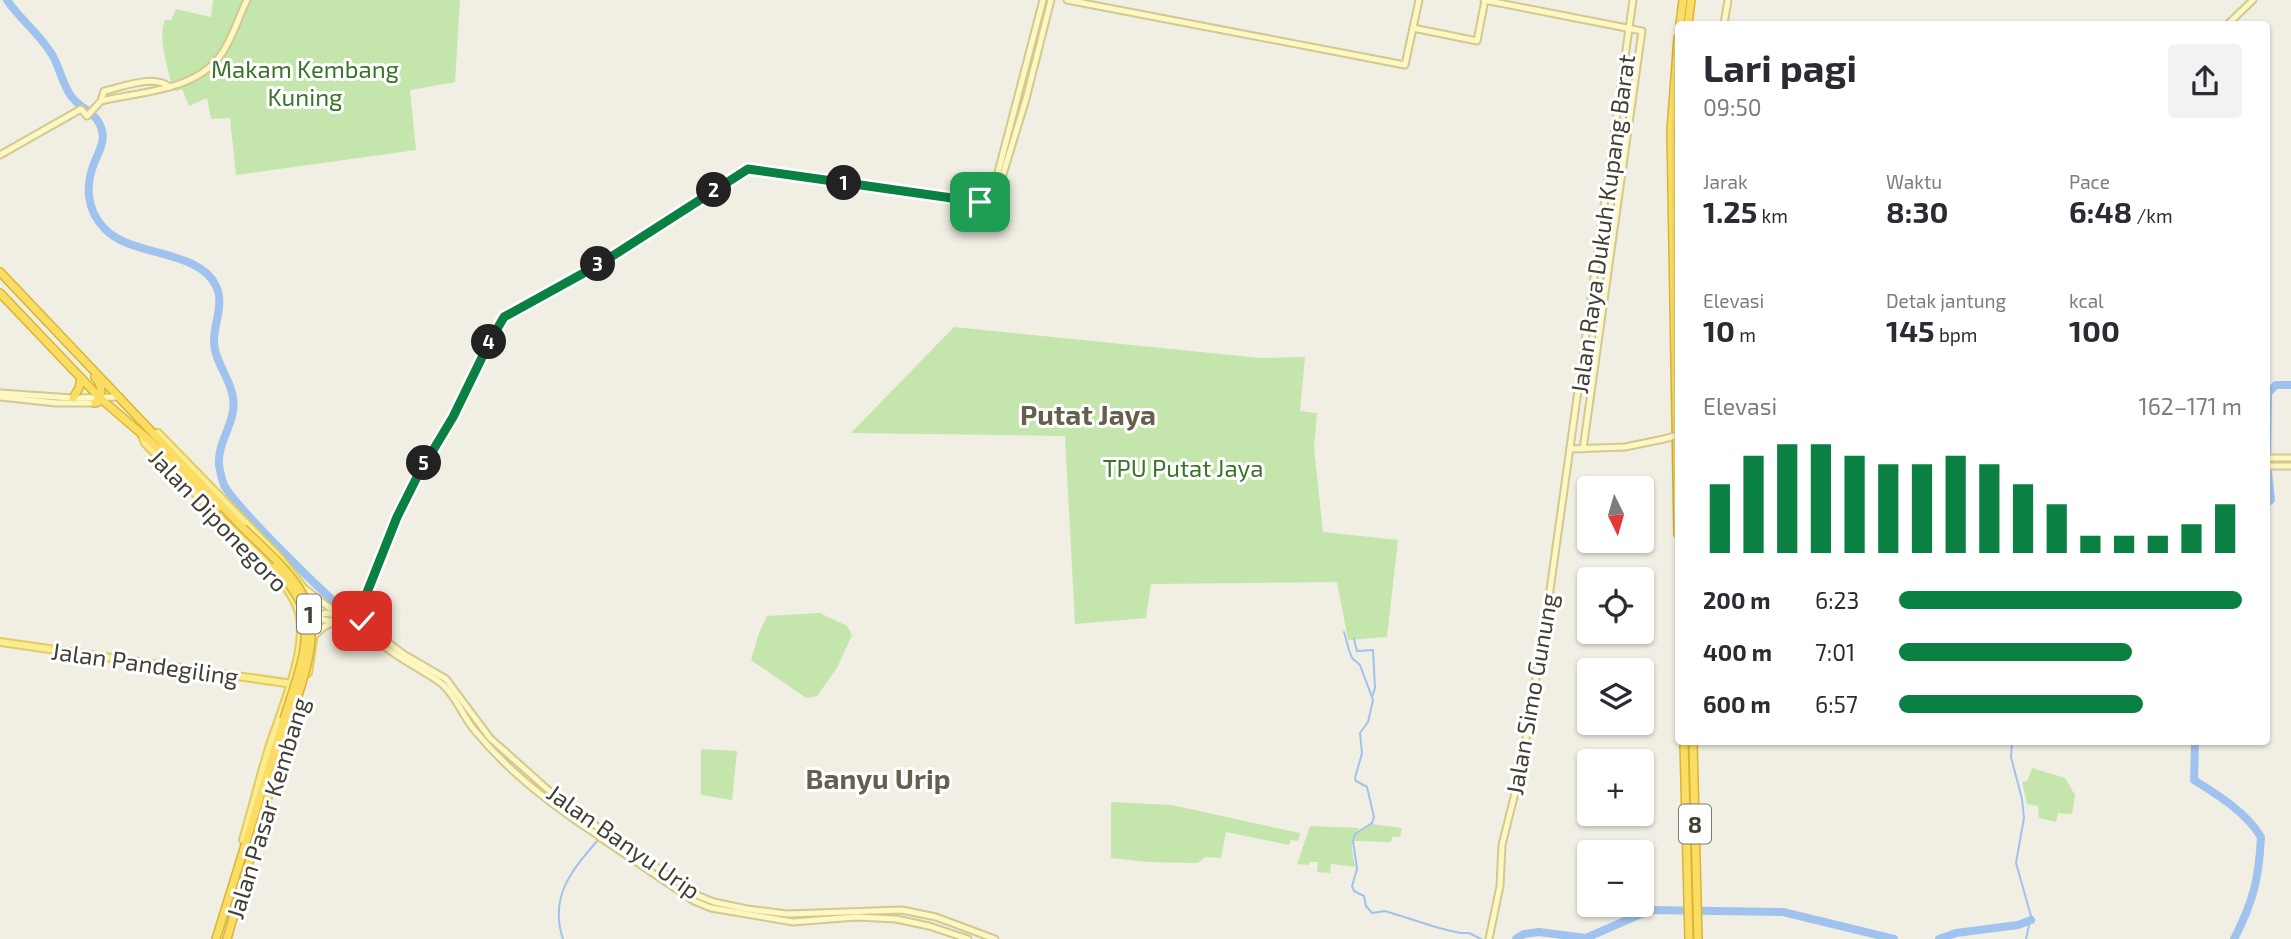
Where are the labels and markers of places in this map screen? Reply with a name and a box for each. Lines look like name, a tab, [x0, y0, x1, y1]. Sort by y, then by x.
pin: 1	[826, 166, 862, 200]
pin: 2	[696, 172, 732, 208]
pin	[950, 172, 1010, 232]
pin: 3	[580, 246, 616, 282]
pin: 4	[472, 324, 506, 360]
pin: 5	[406, 446, 442, 480]
pin	[332, 591, 392, 651]

